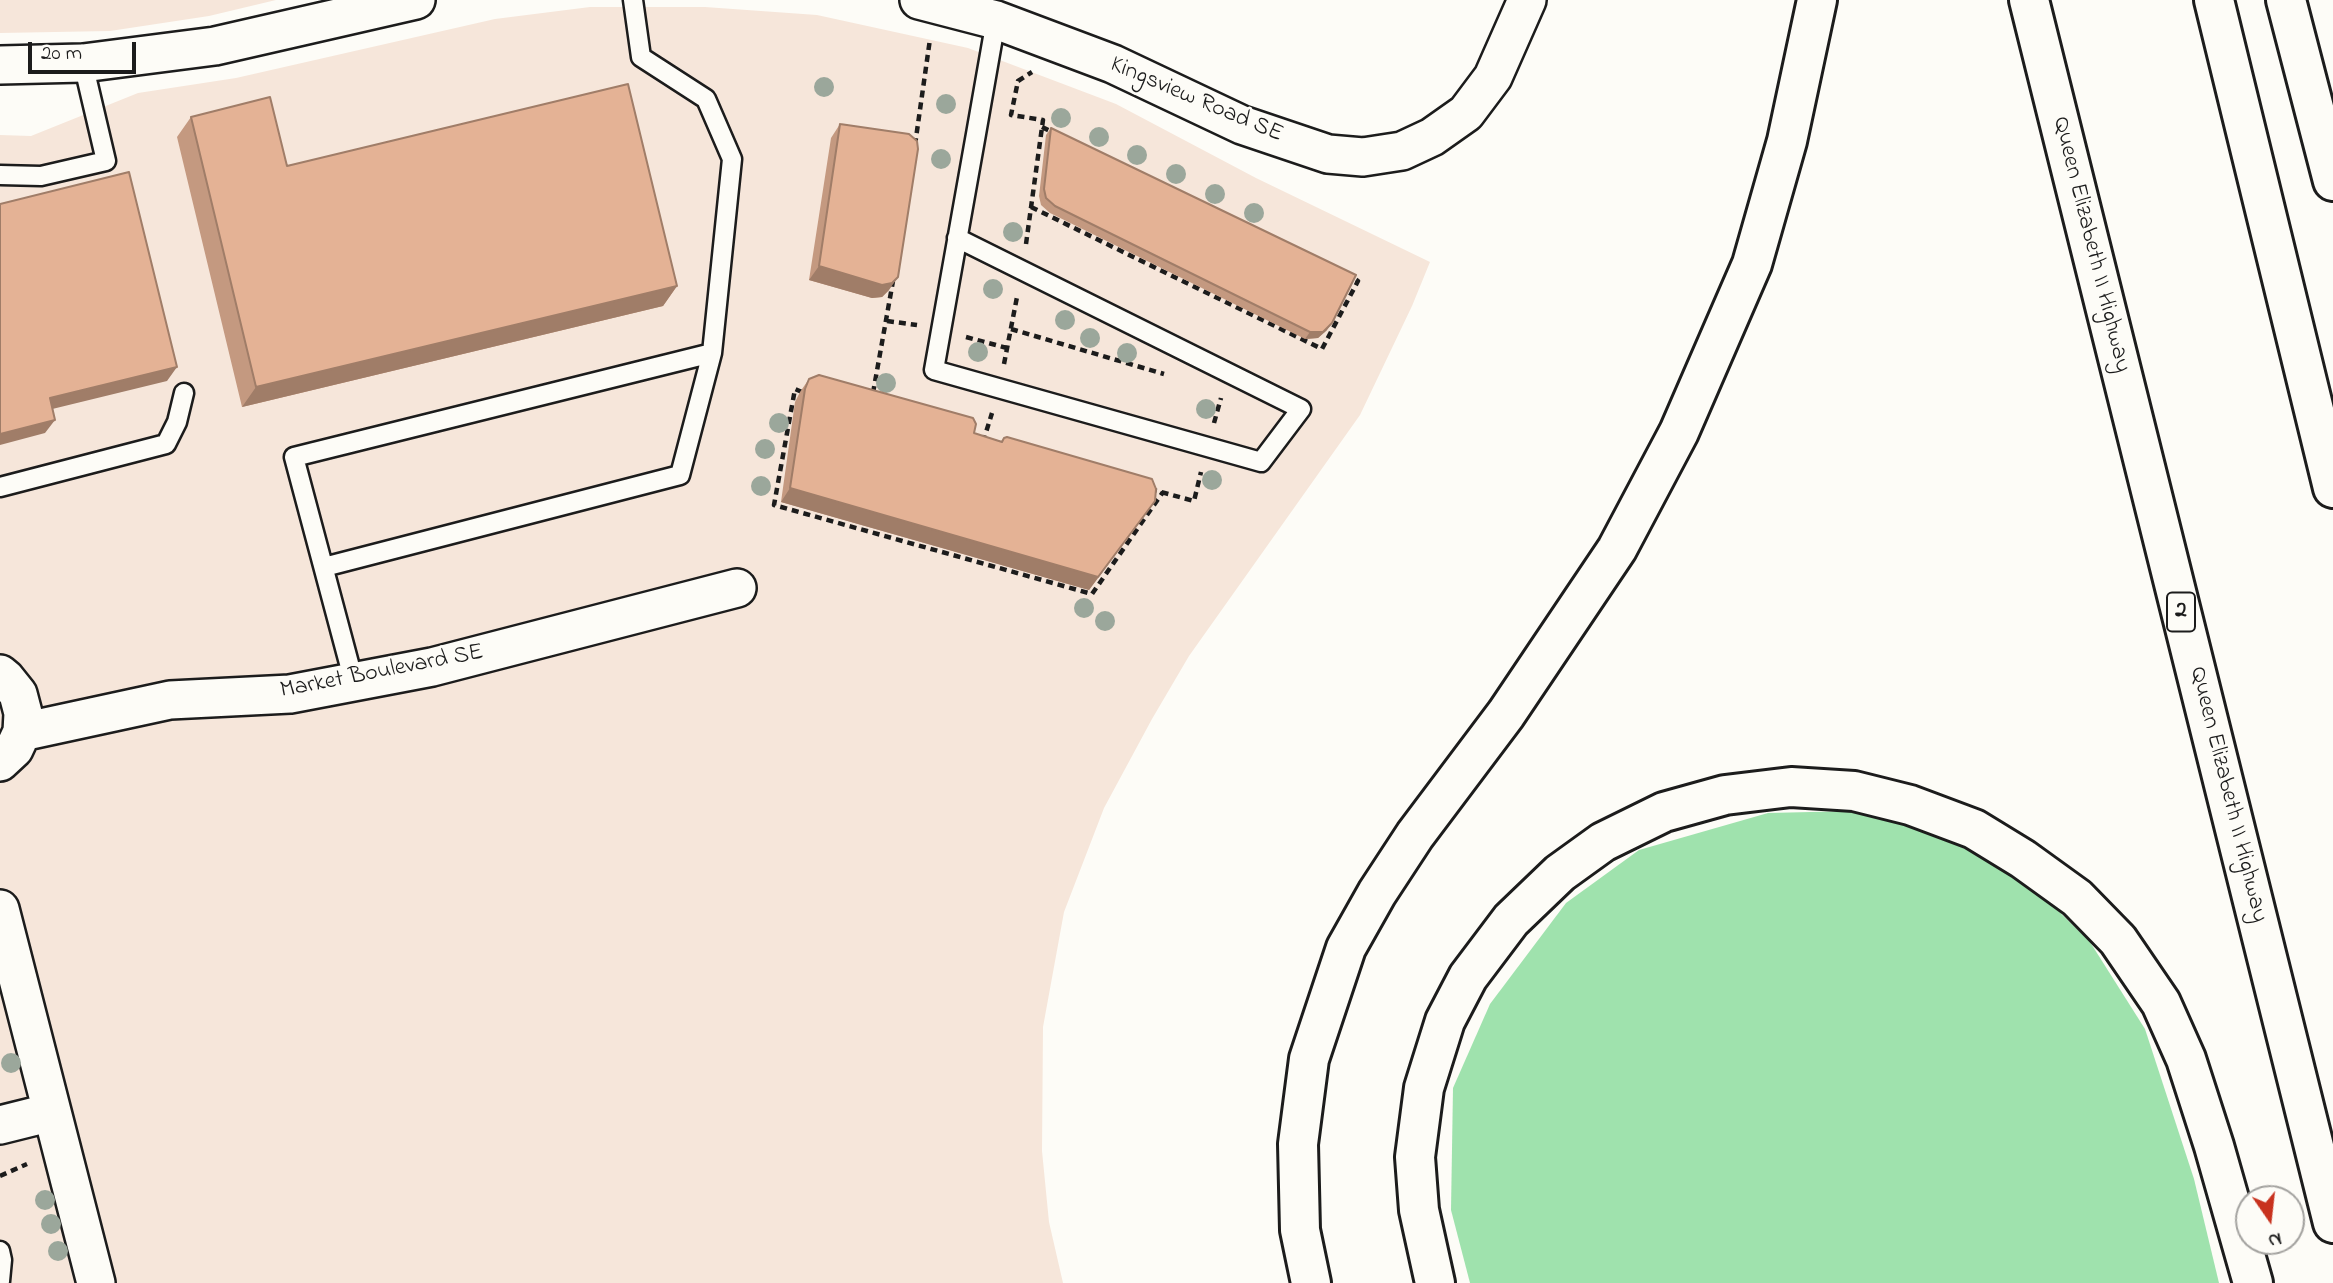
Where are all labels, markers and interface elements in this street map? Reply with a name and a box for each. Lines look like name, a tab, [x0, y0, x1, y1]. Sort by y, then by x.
scale bar	[32, 28, 140, 72]
text: 20 m	[41, 39, 82, 69]
street label: Kingsview Road SE	[1105, 52, 1287, 150]
street label: Queen Elizabeth II Highway	[2044, 114, 2136, 376]
road number: 2	[2167, 592, 2195, 632]
street label: Market Boulevard SE	[278, 639, 486, 707]
street label: Queen Elizabeth II Highway	[2181, 664, 2273, 926]
north arrow	[2235, 1185, 2305, 1255]
text: N	[2265, 1224, 2284, 1254]

